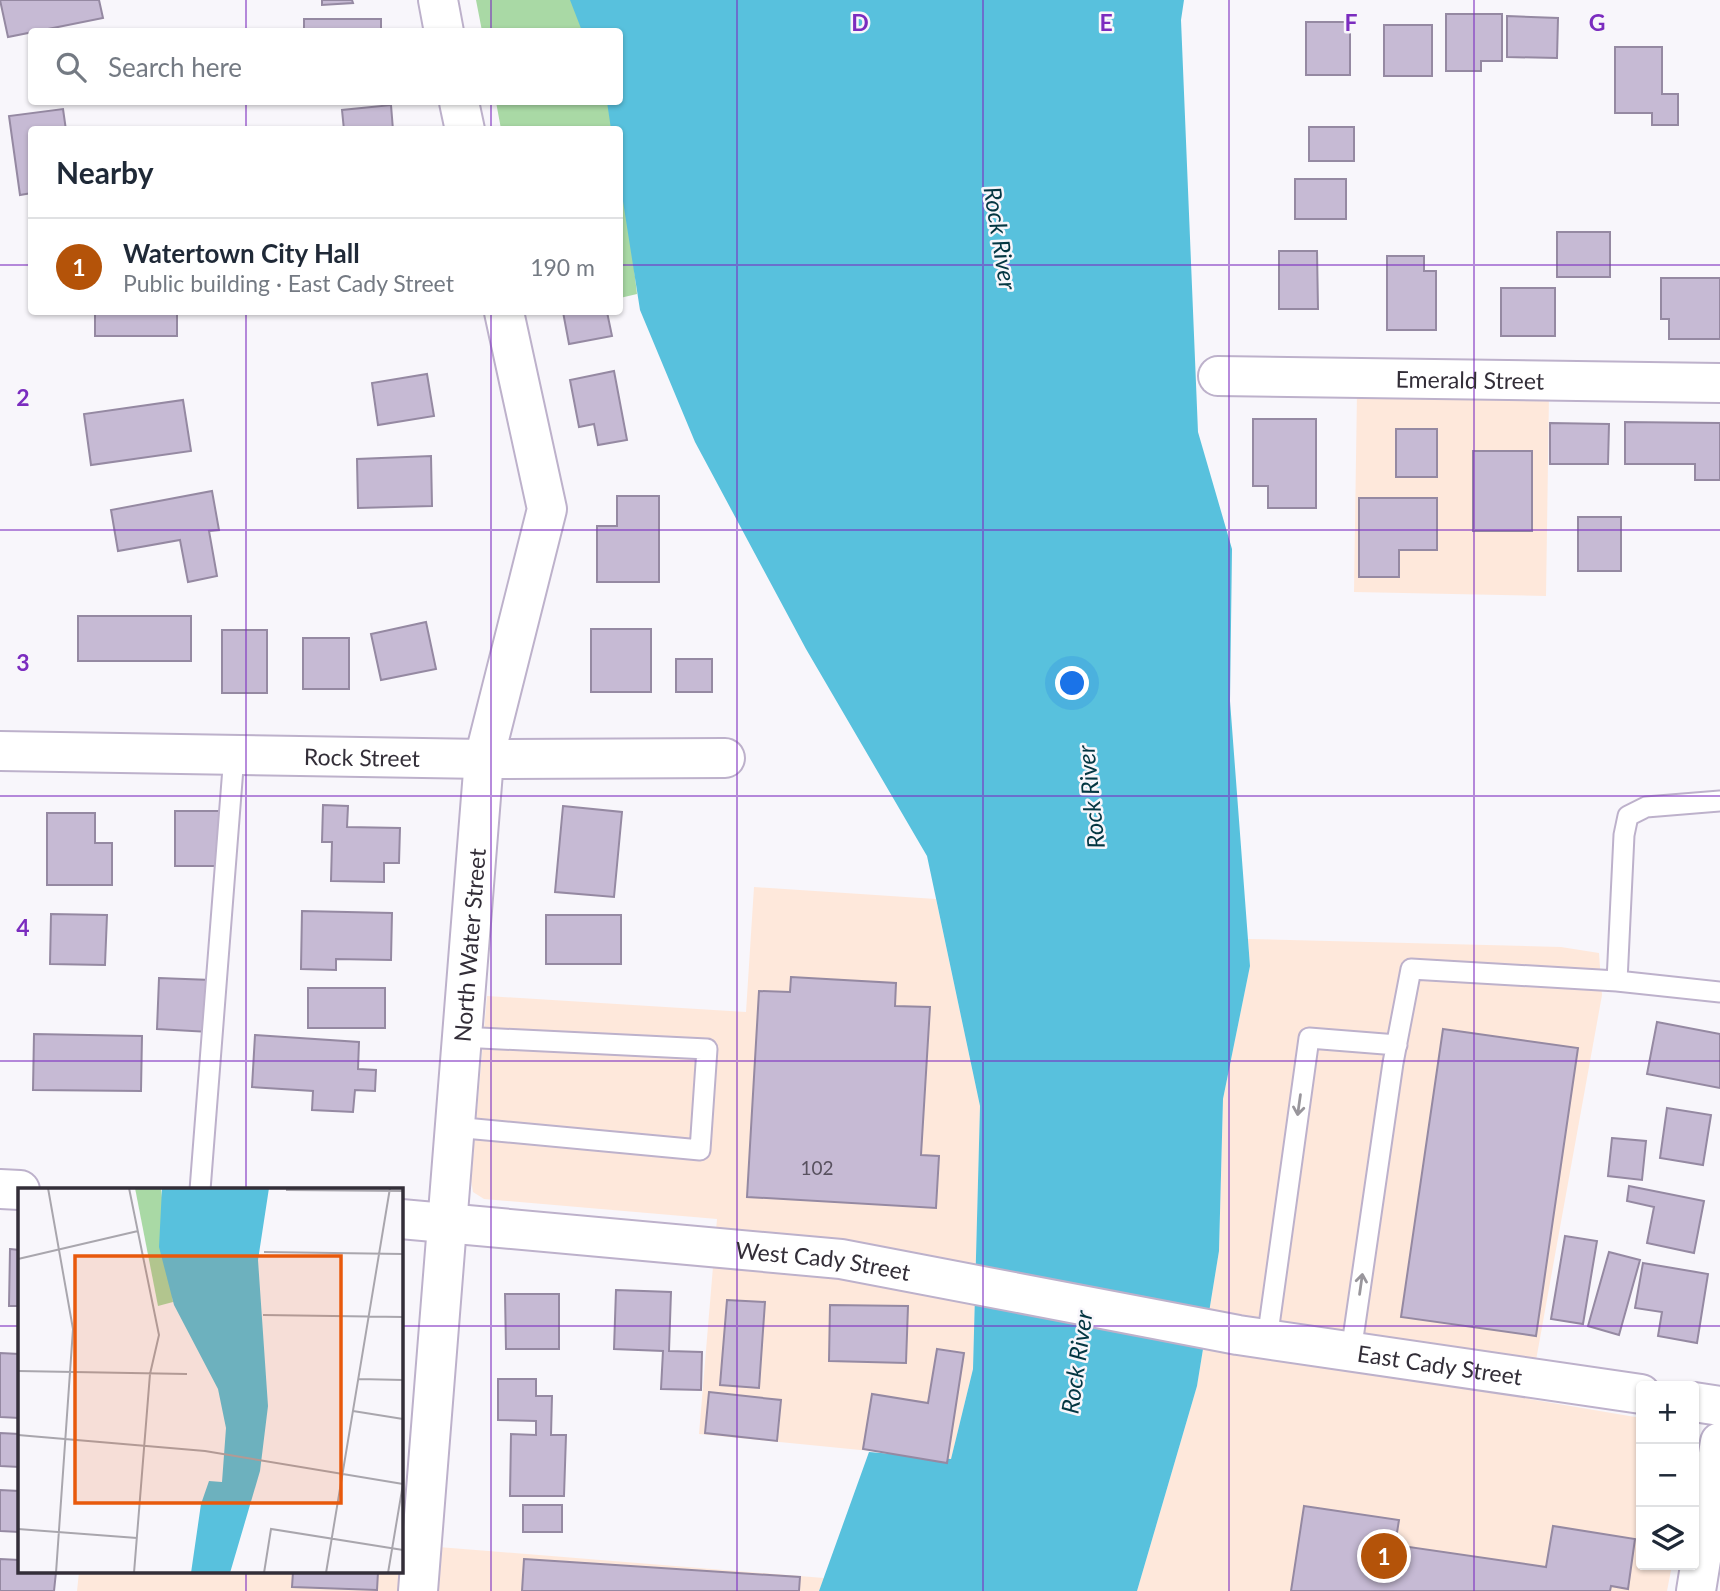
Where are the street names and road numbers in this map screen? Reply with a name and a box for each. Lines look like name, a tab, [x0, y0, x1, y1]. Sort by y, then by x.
street label: Emerald Street	[1396, 364, 1545, 395]
street label: Rock Street	[304, 742, 421, 772]
street label: North Water Street	[448, 847, 491, 1043]
street label: West Cady Street	[734, 1235, 913, 1286]
street label: East Cady Street	[1356, 1339, 1525, 1391]

